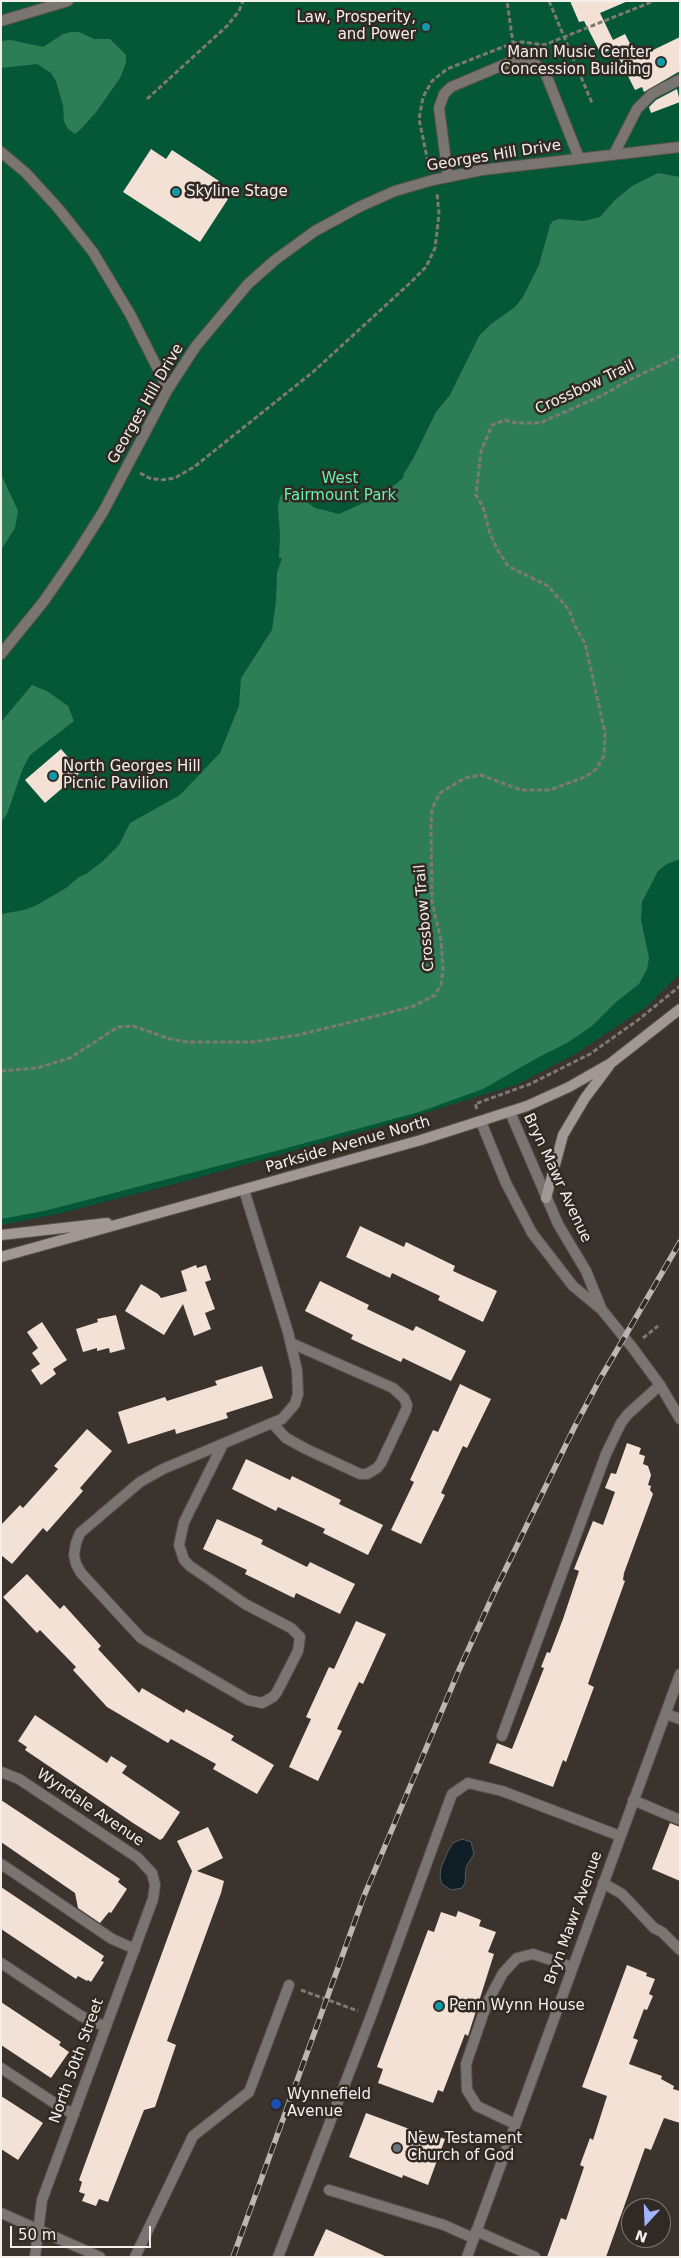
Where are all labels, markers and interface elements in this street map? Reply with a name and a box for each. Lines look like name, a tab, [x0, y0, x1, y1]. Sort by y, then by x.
place label: Law, Prosperity, and Power	[296, 9, 416, 44]
marker: Law, Prosperity, and Power	[420, 21, 432, 33]
place label: Mann Music Center Concession Building	[500, 44, 651, 79]
marker: Mann Music Center Concession Building	[655, 56, 667, 68]
street label: Georges Hill Drive	[426, 136, 562, 176]
place label: Skyline Stage	[186, 183, 288, 201]
marker: Skyline Stage	[170, 186, 182, 198]
street label: Georges Hill Drive	[104, 341, 188, 467]
street label: Crossbow Trail	[532, 357, 638, 419]
park label: West Fairmount Park	[284, 470, 396, 505]
place label: North Georges Hill Picnic Pavilion	[63, 758, 201, 793]
marker: North Georges Hill Picnic Pavilion	[47, 770, 59, 782]
street label: Crossbow Trail	[411, 864, 439, 972]
street label: Bryn Mawr Avenue	[519, 1110, 595, 1246]
street label: Parkside Avenue North	[264, 1113, 432, 1177]
street label: Wyndale Avenue	[33, 1765, 147, 1851]
street label: Bryn Mawr Avenue	[541, 1849, 607, 1987]
street label: North 50th Street	[46, 1996, 108, 2126]
place label: Penn Wynn House	[449, 1997, 585, 2015]
marker: Penn Wynn House	[433, 2000, 445, 2012]
place label: Wynnefield Avenue	[287, 2086, 371, 2121]
marker: Wynnefield Avenue	[269, 2097, 283, 2111]
place label: New Testament Church of God	[407, 2130, 522, 2165]
marker: New Testament Church of God	[391, 2142, 403, 2154]
north arrow	[621, 2198, 671, 2248]
scale bar	[12, 2216, 154, 2248]
text: 50 m	[18, 2226, 56, 2244]
text: N	[633, 2227, 649, 2246]

